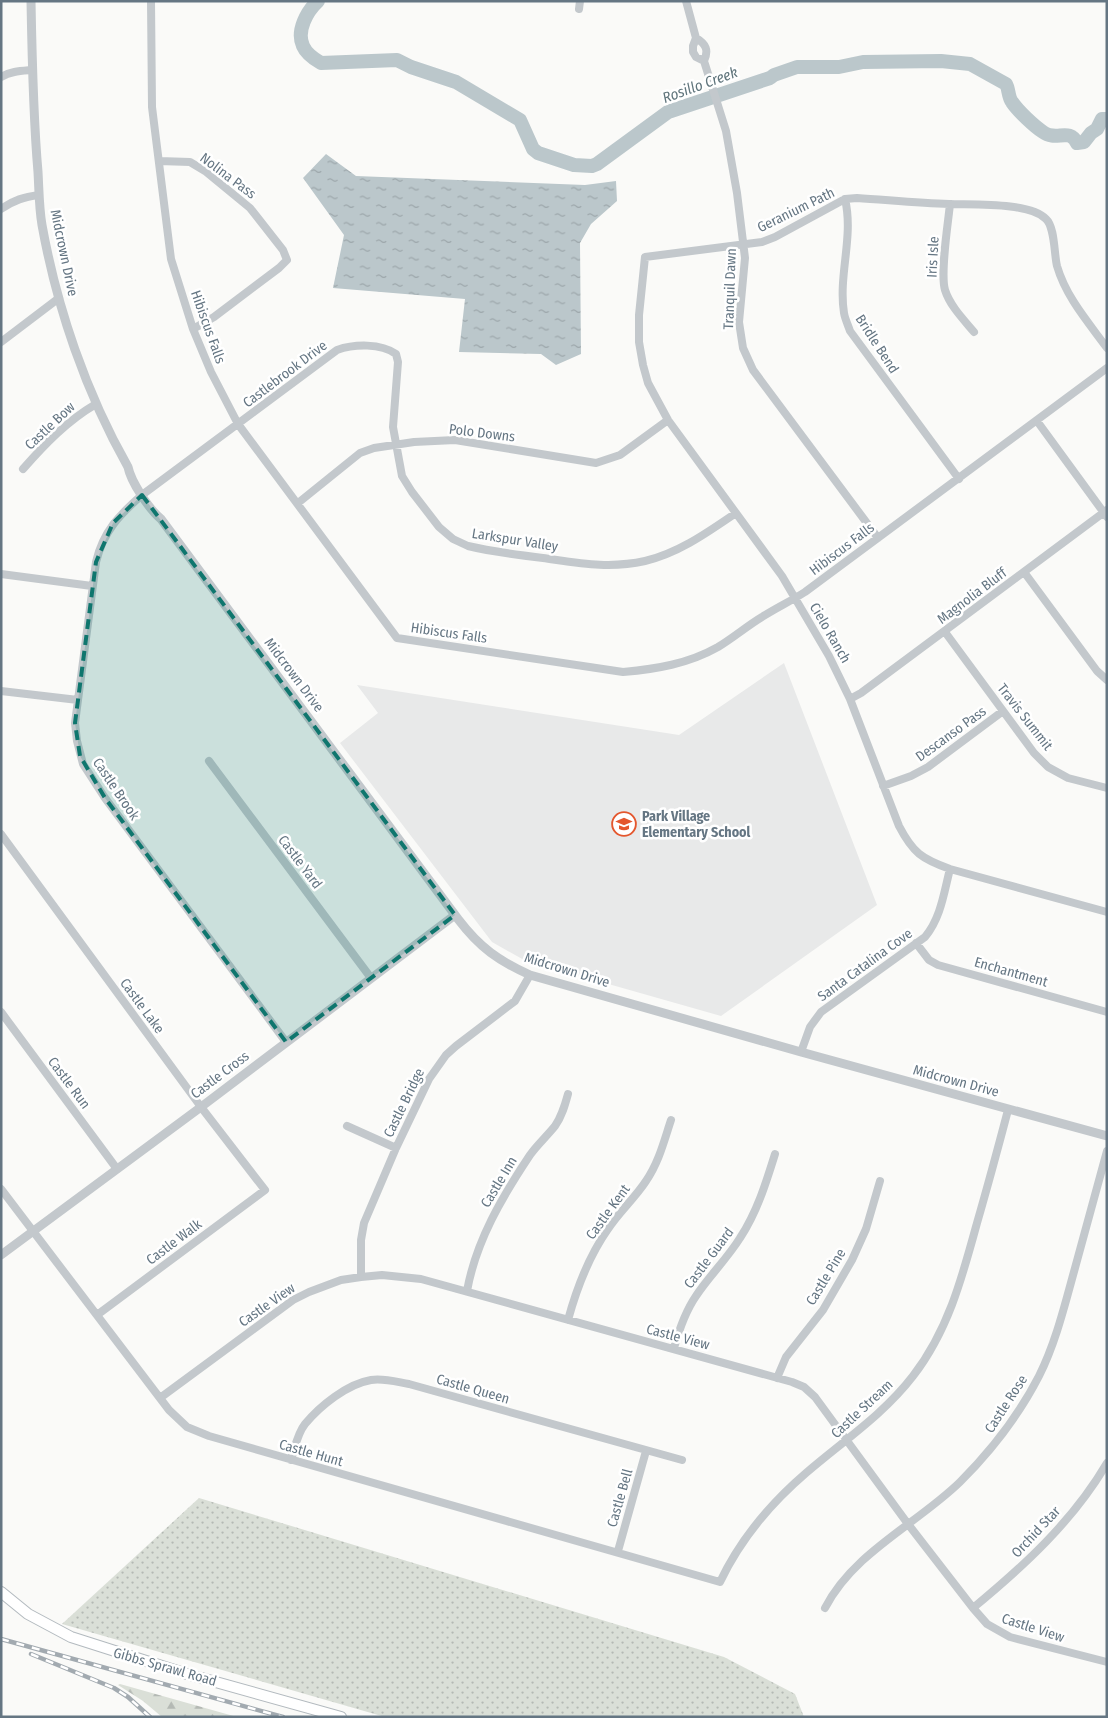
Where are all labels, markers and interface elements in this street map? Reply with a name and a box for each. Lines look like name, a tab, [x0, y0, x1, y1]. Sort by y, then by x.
water label: Rosillo Creek	[660, 63, 741, 107]
street label: Nolina Pass	[197, 149, 259, 203]
street label: Geranium Path	[755, 184, 837, 236]
street label: Midcrown Drive	[47, 208, 82, 298]
street label: Iris Isle	[923, 236, 943, 278]
street label: Tranquil Dawn	[720, 248, 740, 330]
street label: Hibiscus Falls	[187, 288, 229, 366]
street label: Bridle Bend	[852, 311, 902, 377]
street label: Castlebrook Drive	[240, 337, 330, 411]
street label: Castle Bow	[21, 399, 79, 453]
street label: Polo Downs	[448, 421, 516, 445]
street label: Hibiscus Falls	[806, 519, 878, 579]
street label: Larkspur Valley	[471, 525, 560, 555]
street label: Magnolia Bluff	[934, 563, 1011, 628]
street label: Cielo Ranch	[806, 600, 854, 666]
street label: Hibiscus Falls	[410, 619, 488, 647]
street label: Midcrown Drive	[261, 635, 327, 715]
street label: Travis Summit	[994, 680, 1057, 754]
street label: Descanso Pass	[912, 703, 990, 765]
street label: Castle Brook	[89, 755, 143, 824]
place label: Park Village Elementary School	[642, 808, 751, 841]
school or university icon: Park Village Elementary School	[611, 811, 637, 837]
street label: Castle Yard	[274, 832, 326, 892]
street label: Santa Catalina Cove	[814, 925, 916, 1005]
street label: Midcrown Drive	[522, 949, 612, 991]
street label: Enchantment	[972, 953, 1050, 991]
street label: Castle Lake	[116, 975, 168, 1037]
street label: Castle Cross	[188, 1048, 253, 1102]
street label: Castle Run	[44, 1054, 94, 1112]
street label: Midcrown Drive	[911, 1061, 1001, 1101]
street label: Castle Bridge	[380, 1066, 428, 1140]
street label: Castle Inn	[477, 1153, 521, 1211]
street label: Castle Kent	[582, 1181, 634, 1243]
street label: Castle Walk	[143, 1215, 205, 1268]
street label: Castle Guard	[680, 1224, 738, 1292]
street label: Castle Pine	[802, 1246, 850, 1308]
street label: Castle View	[236, 1279, 298, 1331]
street label: Castle View	[645, 1320, 711, 1354]
street label: Castle Queen	[434, 1370, 512, 1408]
street label: Castle Rose	[981, 1372, 1031, 1436]
street label: Castle Stream	[828, 1376, 896, 1442]
street label: Castle Hunt	[277, 1436, 345, 1470]
street label: Castle Bell	[604, 1467, 637, 1529]
street label: Orchid Star	[1008, 1503, 1064, 1561]
street label: Castle View	[1000, 1610, 1066, 1646]
street label: Gibbs Sprawl Road	[111, 1644, 219, 1690]

